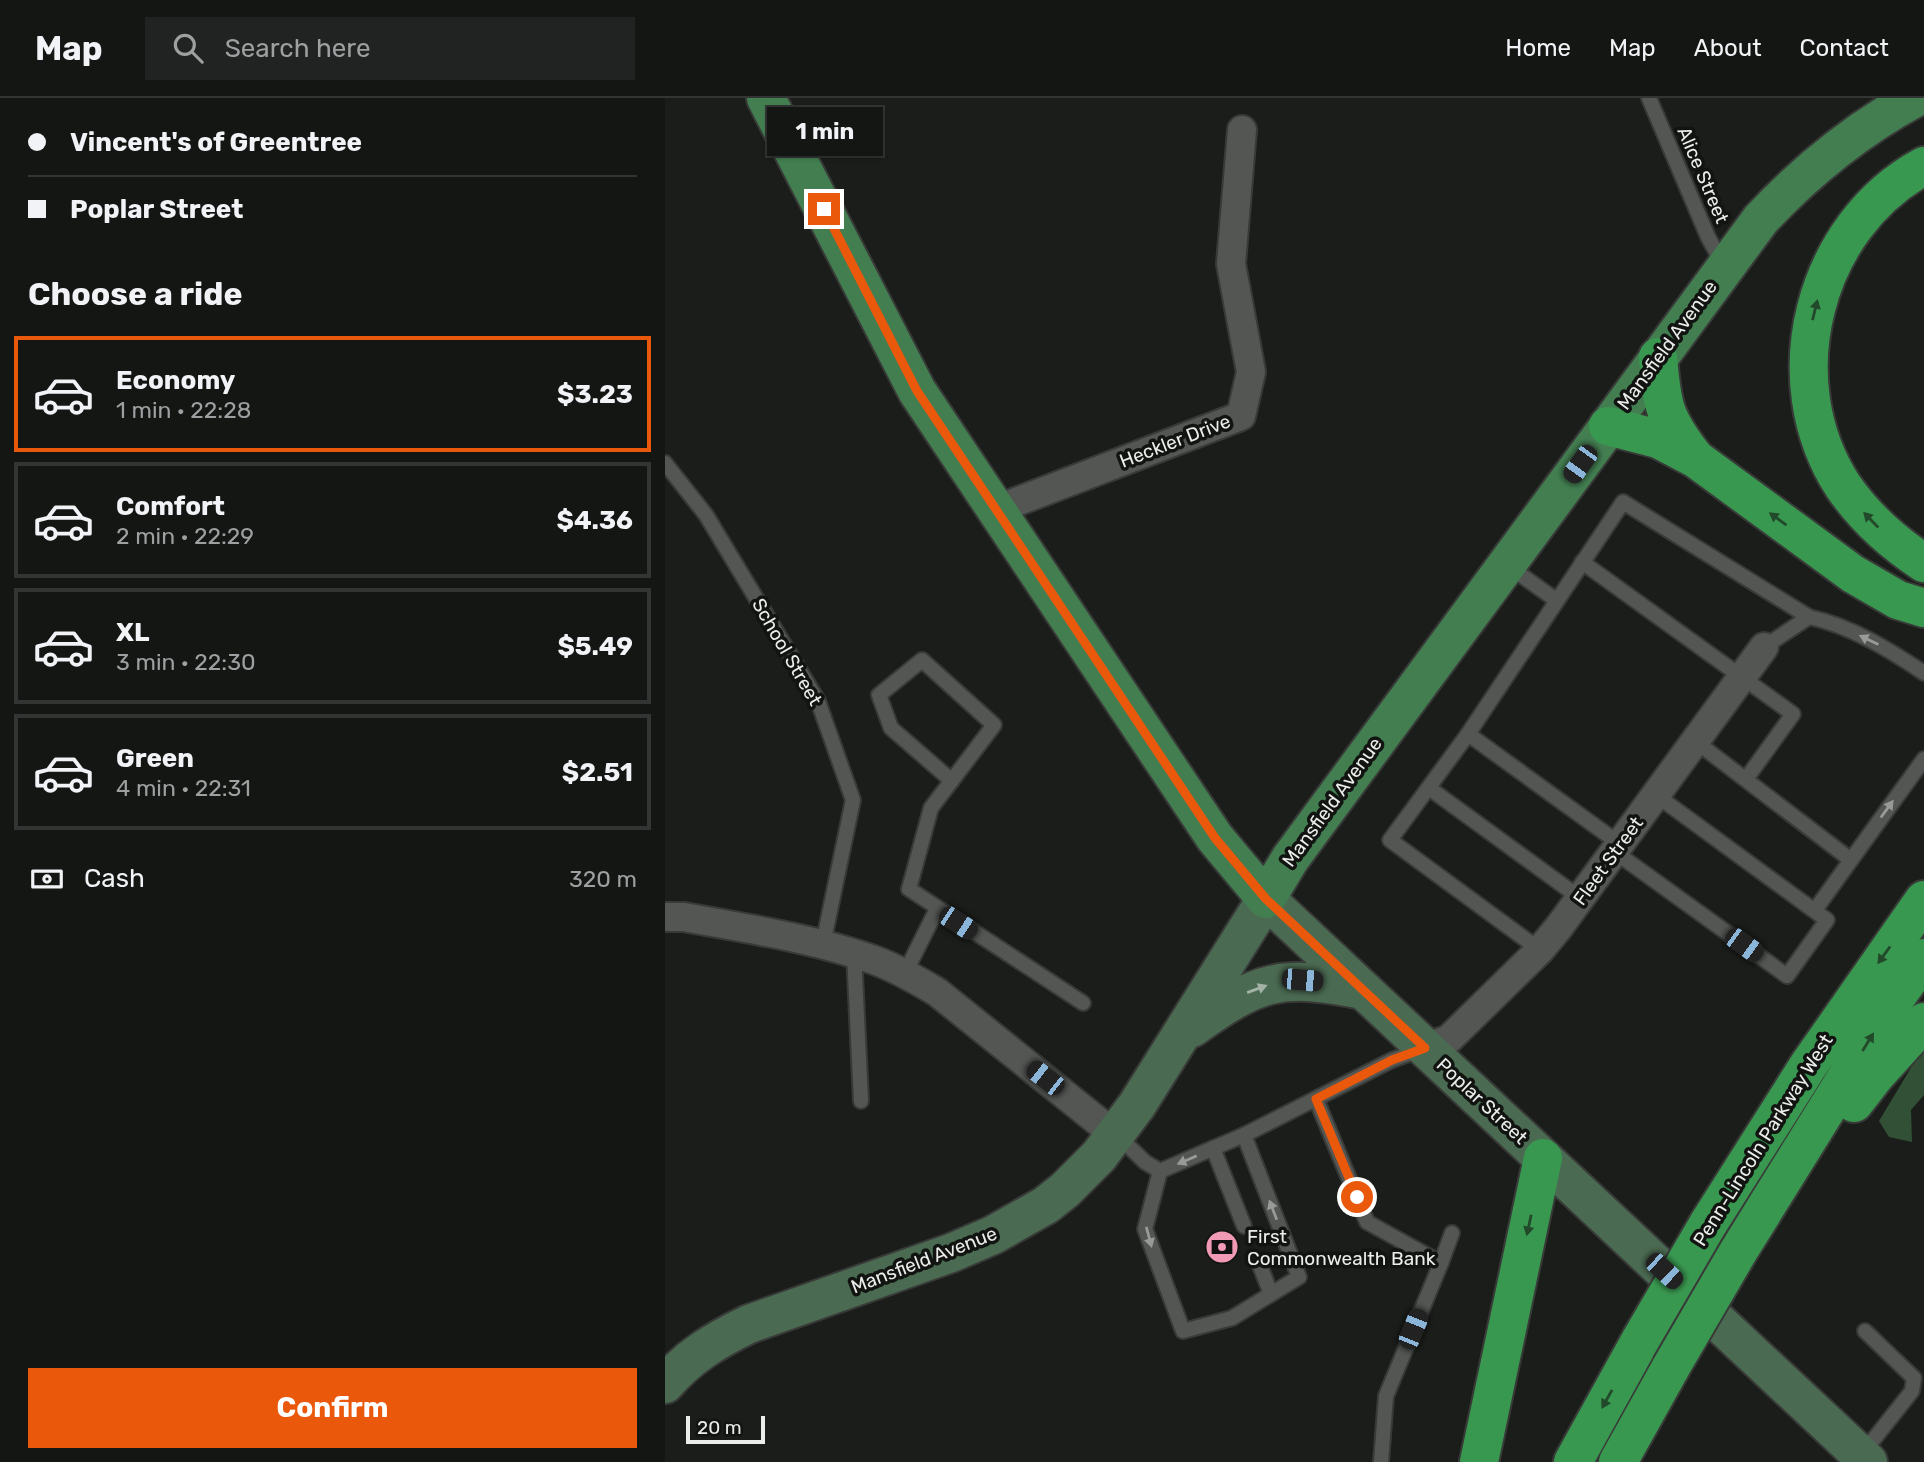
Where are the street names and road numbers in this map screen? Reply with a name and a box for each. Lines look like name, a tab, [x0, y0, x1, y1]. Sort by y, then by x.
street label: Alice Street	[1672, 123, 1734, 227]
street label: Mansfield Avenue	[1612, 276, 1722, 414]
street label: Heckler Drive	[1116, 409, 1234, 473]
street label: School Street	[747, 594, 827, 710]
street label: Mansfield Avenue	[1277, 733, 1387, 871]
street label: Fleet Street	[1568, 812, 1648, 910]
street label: Penn-Lincoln Parkway West	[1688, 1029, 1838, 1250]
street label: Poplar Street	[1432, 1053, 1533, 1149]
street label: Mansfield Avenue	[848, 1222, 1000, 1298]

